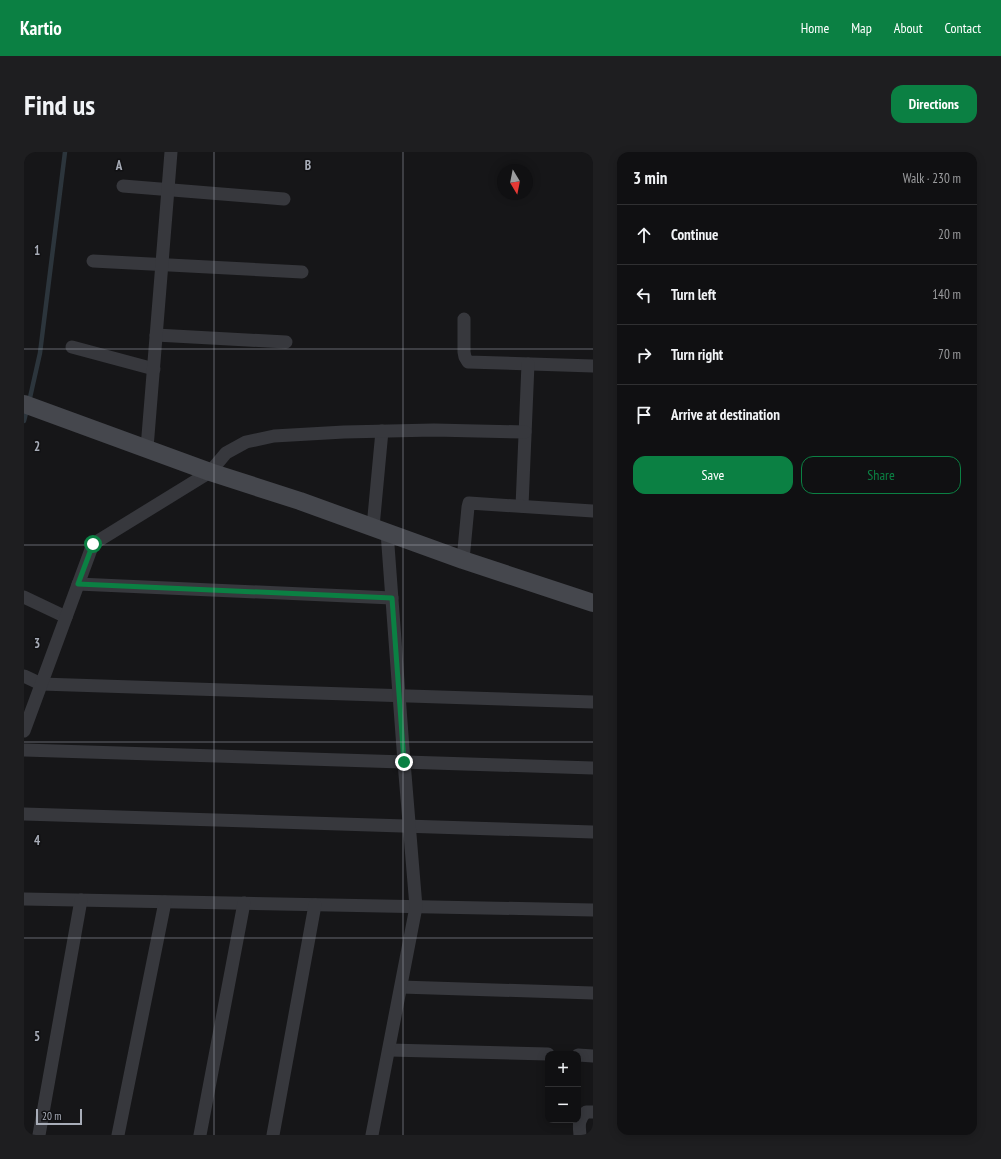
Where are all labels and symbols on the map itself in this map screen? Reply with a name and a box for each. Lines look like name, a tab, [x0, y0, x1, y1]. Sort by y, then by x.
text: A	[115, 157, 123, 174]
text: B	[305, 157, 311, 174]
north arrow	[497, 164, 533, 200]
text: 1	[34, 242, 40, 259]
text: 2	[34, 438, 40, 455]
route start	[84, 535, 102, 553]
text: 3	[34, 635, 40, 652]
route end	[395, 753, 413, 771]
text: 4	[34, 832, 41, 849]
text: 5	[34, 1028, 40, 1045]
scale bar	[36, 1107, 82, 1126]

